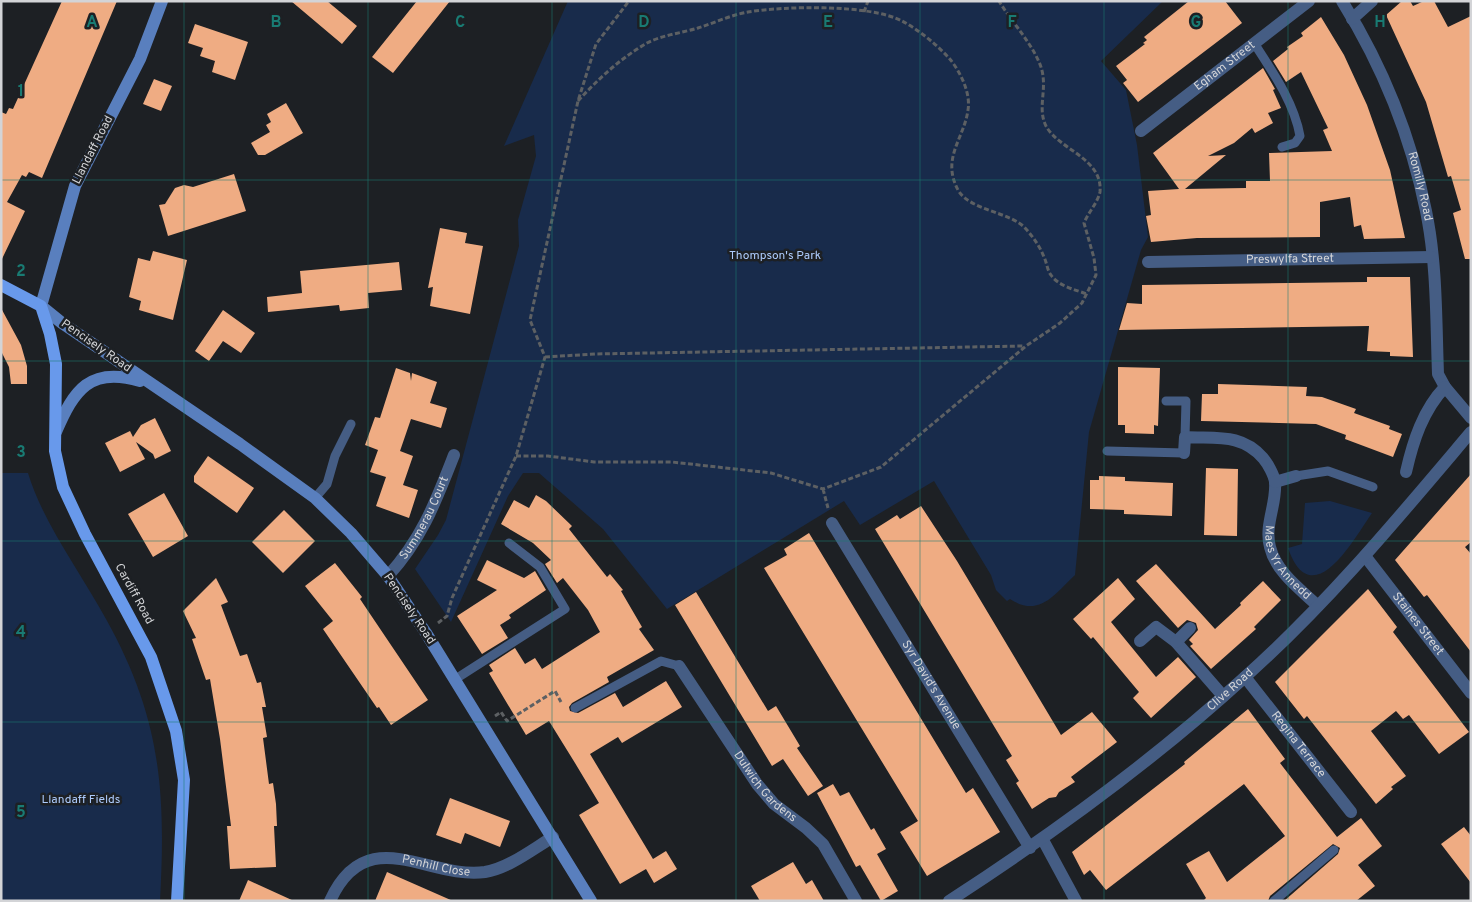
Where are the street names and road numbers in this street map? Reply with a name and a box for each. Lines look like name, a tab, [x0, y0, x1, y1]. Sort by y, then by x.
street label: Egham Street	[1191, 37, 1259, 95]
street label: Llandaff Road	[69, 113, 117, 187]
street label: Romilly Road	[1403, 150, 1436, 222]
street label: Preswylfa Street	[1246, 251, 1334, 268]
street label: Pencisely Road	[58, 316, 134, 376]
street label: Summerau Court	[396, 474, 453, 563]
street label: Maes Yr Annedd	[1260, 525, 1314, 604]
street label: Cardiff Road	[111, 561, 157, 627]
street label: Pencisely Road	[379, 570, 439, 648]
street label: Staines Street	[1388, 589, 1447, 659]
street label: Syr David's Avenue	[898, 638, 964, 733]
street label: Clive Road	[1204, 665, 1257, 715]
street label: Regina Terrace	[1267, 708, 1329, 781]
street label: Dulwich Gardens	[730, 748, 800, 826]
street label: Penhill Close	[401, 852, 471, 881]

